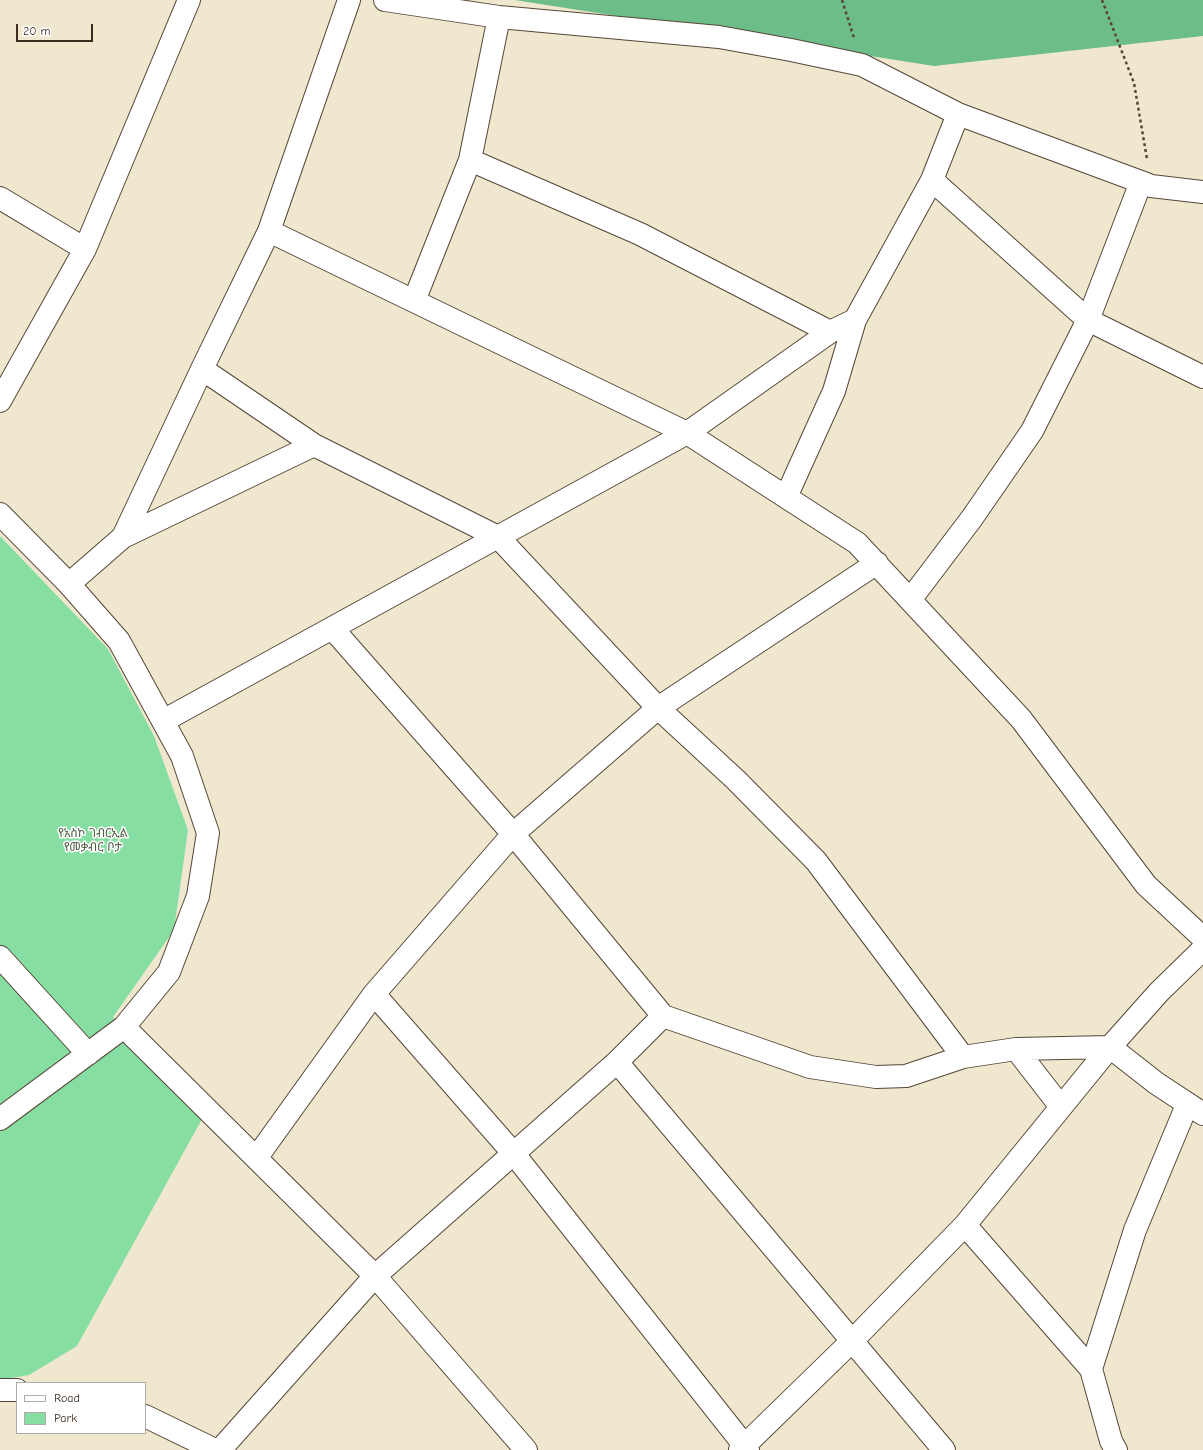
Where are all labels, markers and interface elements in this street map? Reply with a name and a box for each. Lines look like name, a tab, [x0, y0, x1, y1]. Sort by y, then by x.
scale bar	[18, 16, 95, 42]
text: 20 m	[23, 24, 51, 38]
park label: የአስኮ ገብርኢል የመቃብር ቦታ	[58, 827, 128, 855]
legend	[16, 1382, 146, 1434]
text: Road	[54, 1391, 80, 1405]
text: Park	[54, 1411, 77, 1425]

